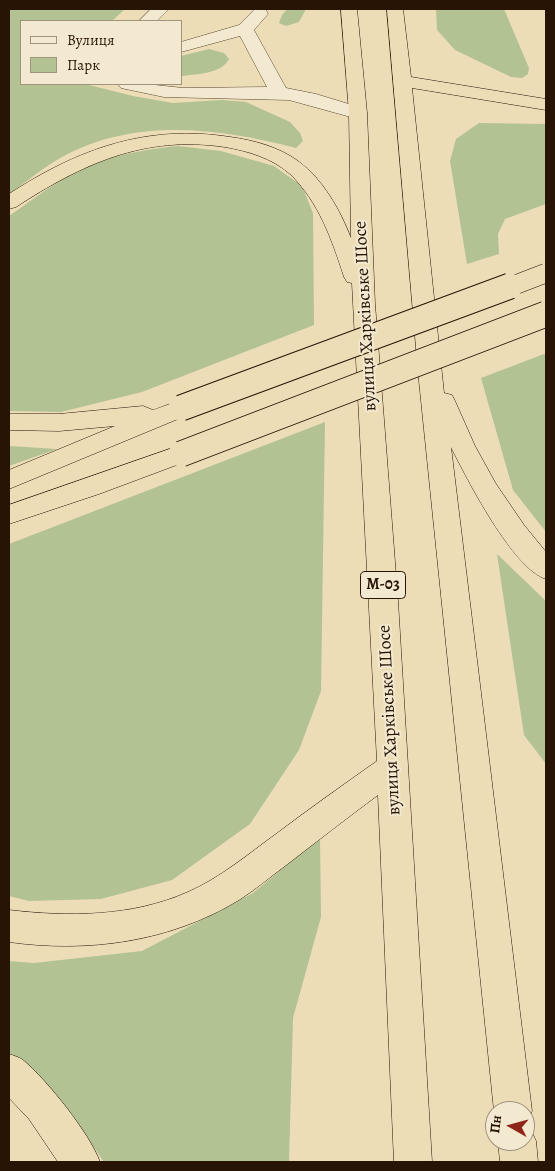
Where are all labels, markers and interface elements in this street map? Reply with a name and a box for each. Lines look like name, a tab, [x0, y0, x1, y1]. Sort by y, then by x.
legend	[20, 20, 182, 85]
text: Вулиця	[67, 30, 114, 50]
text: Парк	[67, 55, 100, 75]
street label: вулиця Харківське Шосе	[350, 220, 382, 412]
road number: М-03	[360, 572, 406, 598]
street label: вулиця Харківське Шосе	[374, 624, 406, 816]
north arrow	[485, 1101, 535, 1151]
text: Пн	[485, 1114, 506, 1134]

